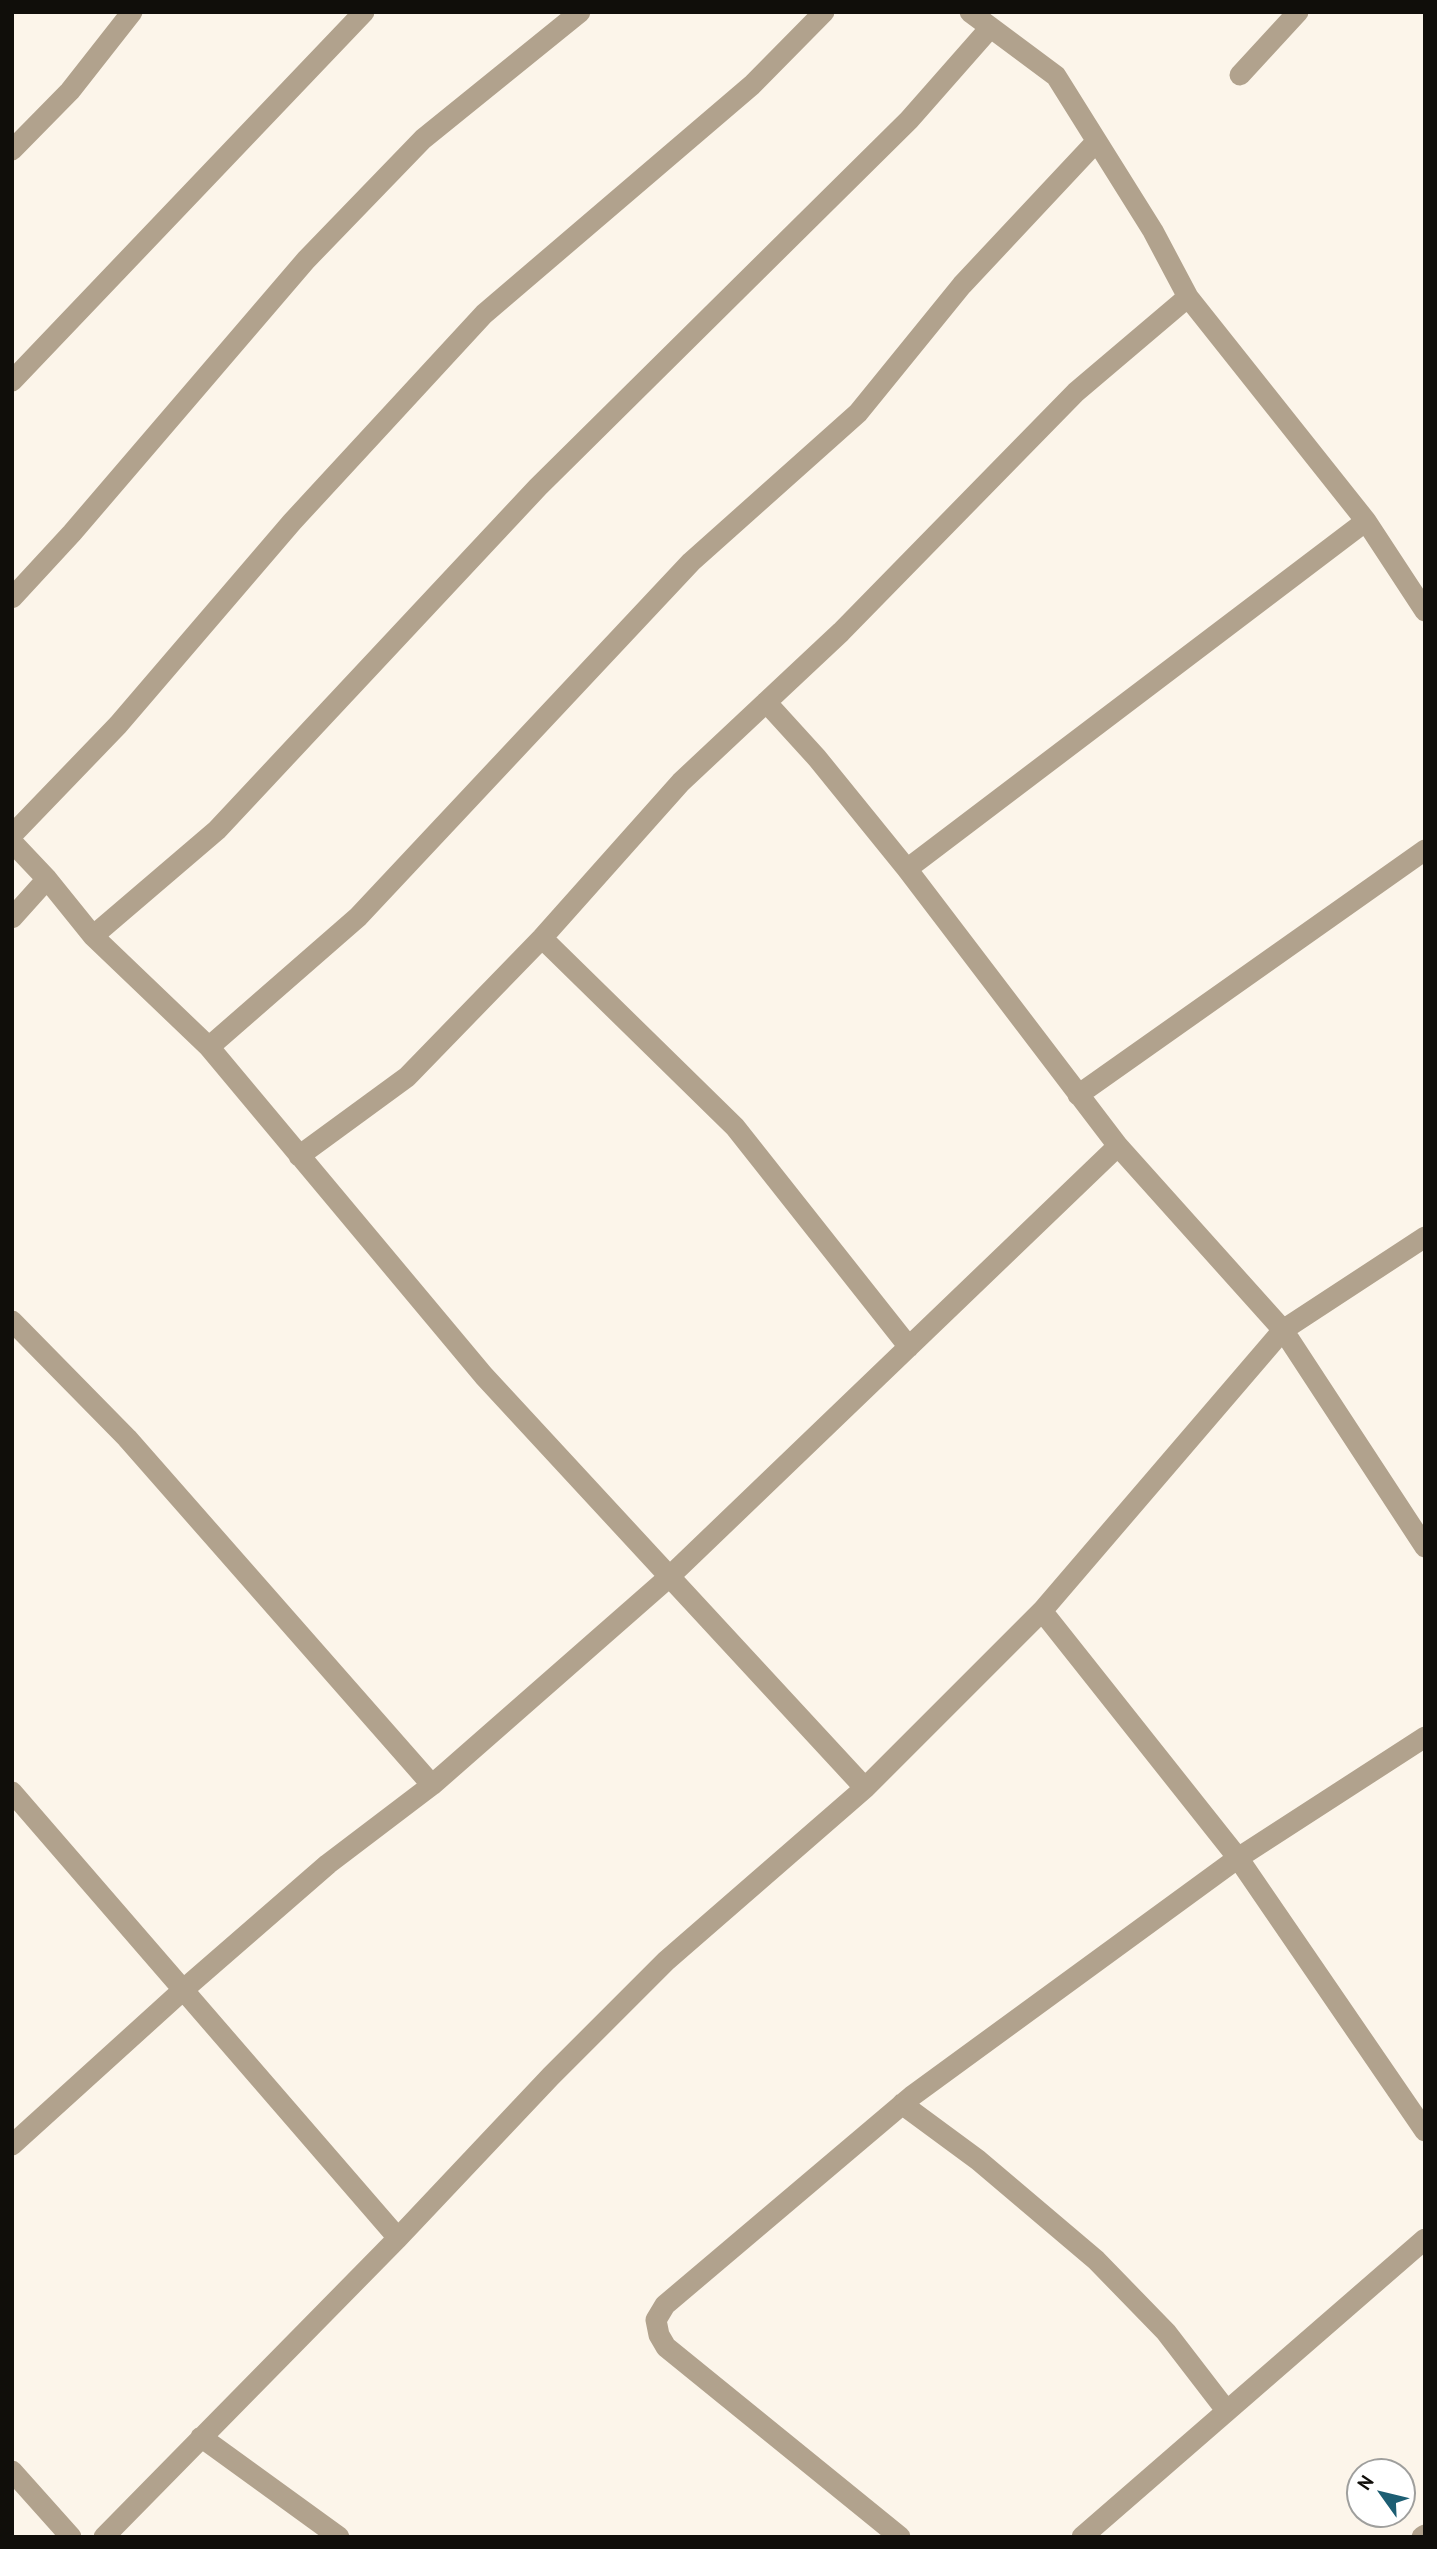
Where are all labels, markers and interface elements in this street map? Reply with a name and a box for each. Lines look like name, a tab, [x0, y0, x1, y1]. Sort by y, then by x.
north arrow	[1346, 2458, 1416, 2528]
text: N	[1352, 2470, 1379, 2494]

